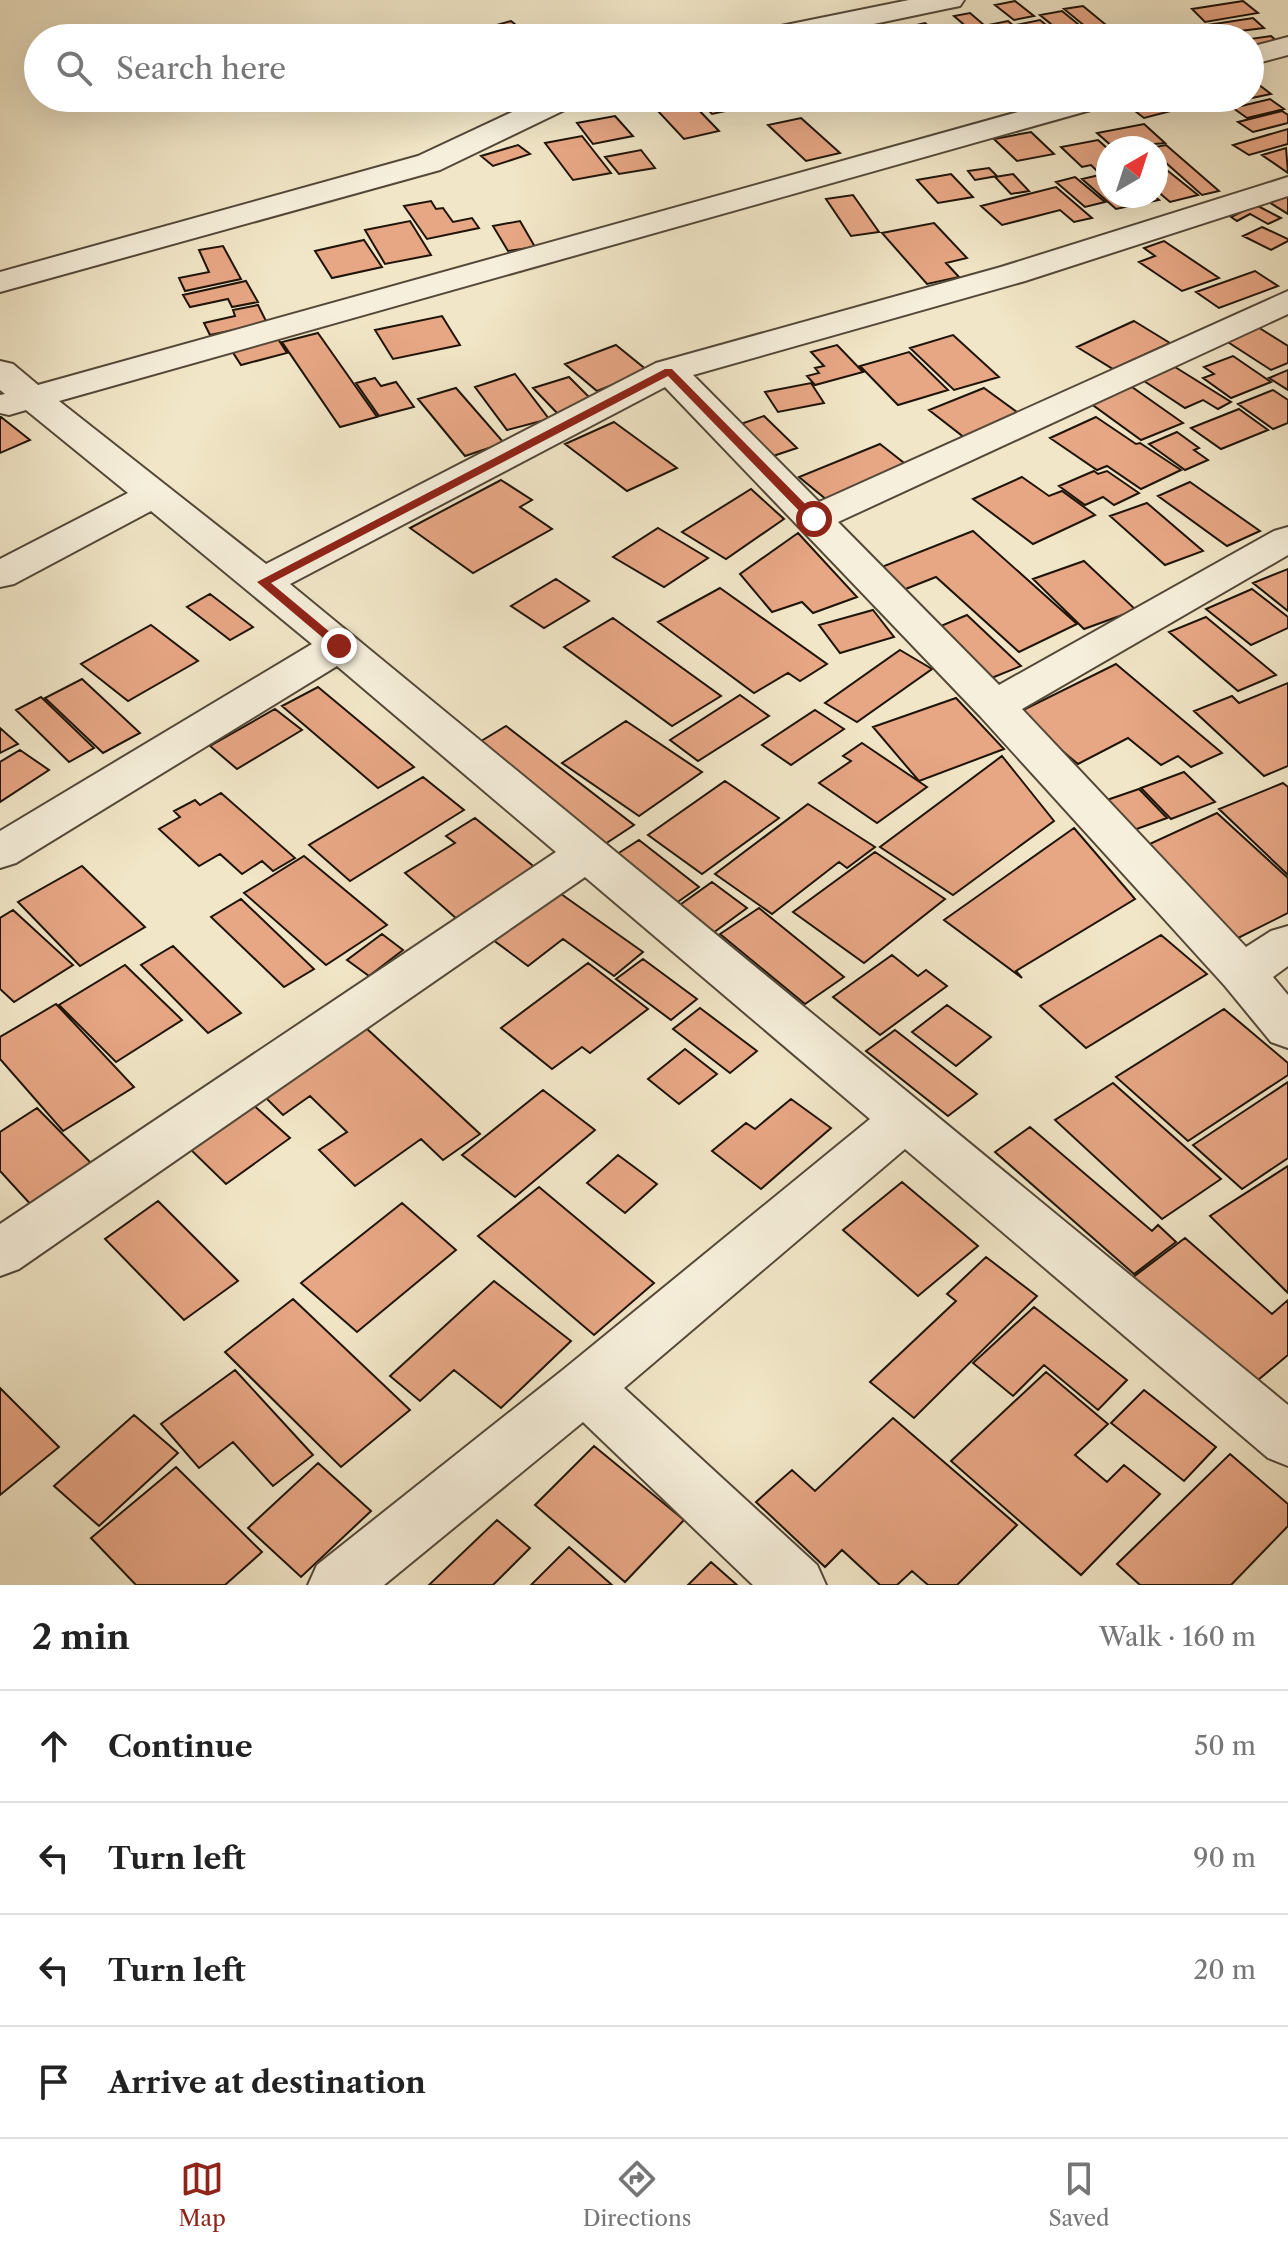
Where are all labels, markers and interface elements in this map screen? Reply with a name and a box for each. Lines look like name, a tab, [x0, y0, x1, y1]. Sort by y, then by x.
search box	[24, 24, 1264, 112]
icon: search	[52, 46, 96, 90]
text: Search here	[116, 50, 286, 87]
north arrow	[1096, 136, 1168, 208]
route start	[796, 501, 832, 537]
route end	[321, 628, 357, 664]
text: 2 min	[32, 1616, 130, 1658]
text: Walk · 160 m	[1099, 1621, 1256, 1653]
icon: ahead	[32, 1724, 76, 1768]
text: Continue	[108, 1728, 253, 1765]
text: 50 m	[1194, 1730, 1256, 1762]
icon: left	[32, 1836, 76, 1880]
text: Turn left	[108, 1840, 245, 1877]
text: 90 m	[1193, 1842, 1256, 1874]
icon: left	[32, 1948, 76, 1992]
text: Turn left	[108, 1952, 245, 1989]
text: 20 m	[1193, 1954, 1256, 1986]
icon: arrive	[32, 2060, 76, 2104]
text: Arrive at destination	[108, 2064, 426, 2101]
tab: Map	[178, 2157, 226, 2232]
tab: Directions	[583, 2157, 691, 2232]
tab: Saved	[1048, 2157, 1109, 2232]

